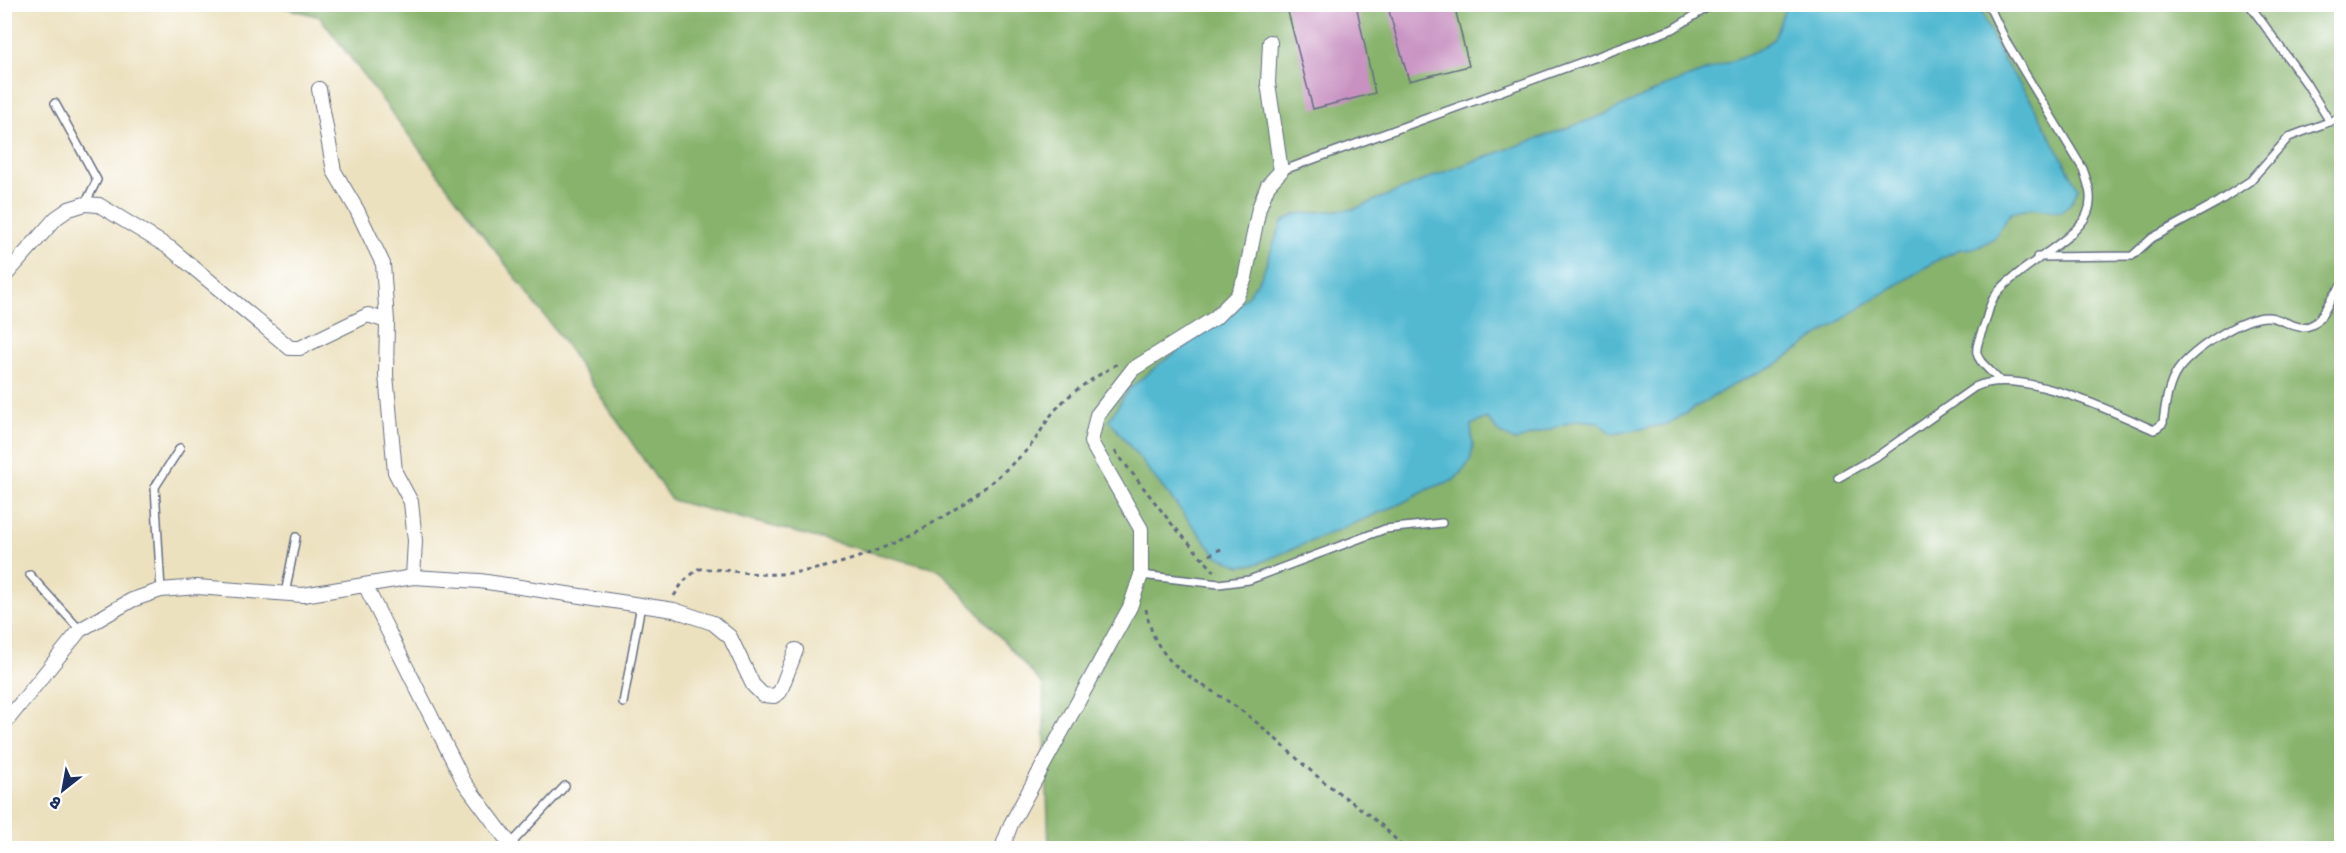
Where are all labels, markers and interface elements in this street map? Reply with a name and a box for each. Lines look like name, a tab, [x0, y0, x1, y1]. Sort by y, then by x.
north arrow	[33, 760, 93, 820]
text: B	[46, 791, 65, 814]

